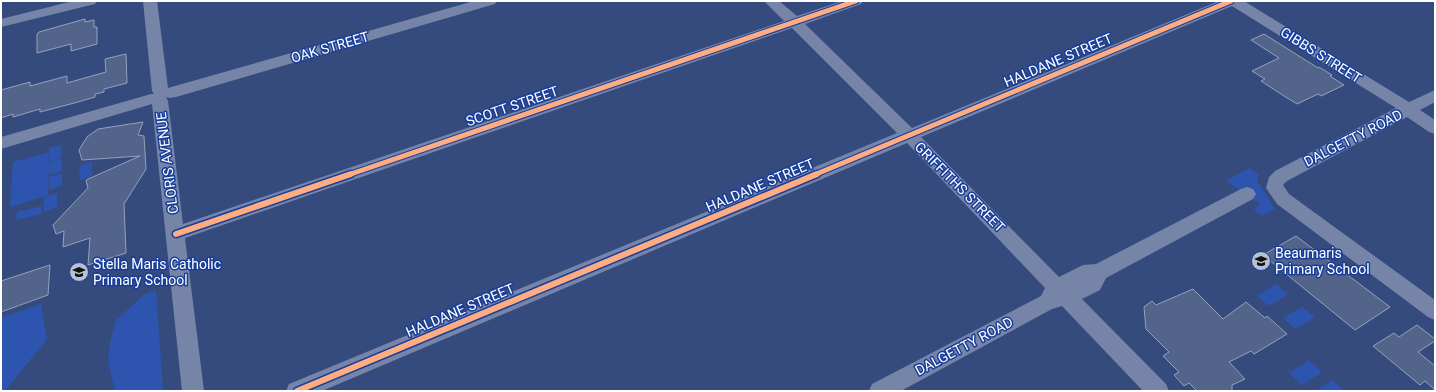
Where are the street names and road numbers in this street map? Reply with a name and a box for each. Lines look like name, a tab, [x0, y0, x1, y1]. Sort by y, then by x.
street label: GIBBS STREET	[1278, 24, 1365, 87]
street label: OAK STREET	[289, 28, 372, 66]
street label: HALDANE STREET	[1001, 30, 1115, 90]
street label: SCOTT STREET	[464, 83, 561, 129]
street label: DALGETTY ROAD	[1301, 106, 1405, 170]
street label: CLORIS AVENUE	[153, 111, 181, 215]
street label: GRIFFITHS STREET	[912, 139, 1009, 236]
street label: HALDANE STREET	[703, 155, 817, 215]
street label: HALDANE STREET	[403, 280, 517, 340]
street label: DALGETTY ROAD	[912, 314, 1016, 378]

